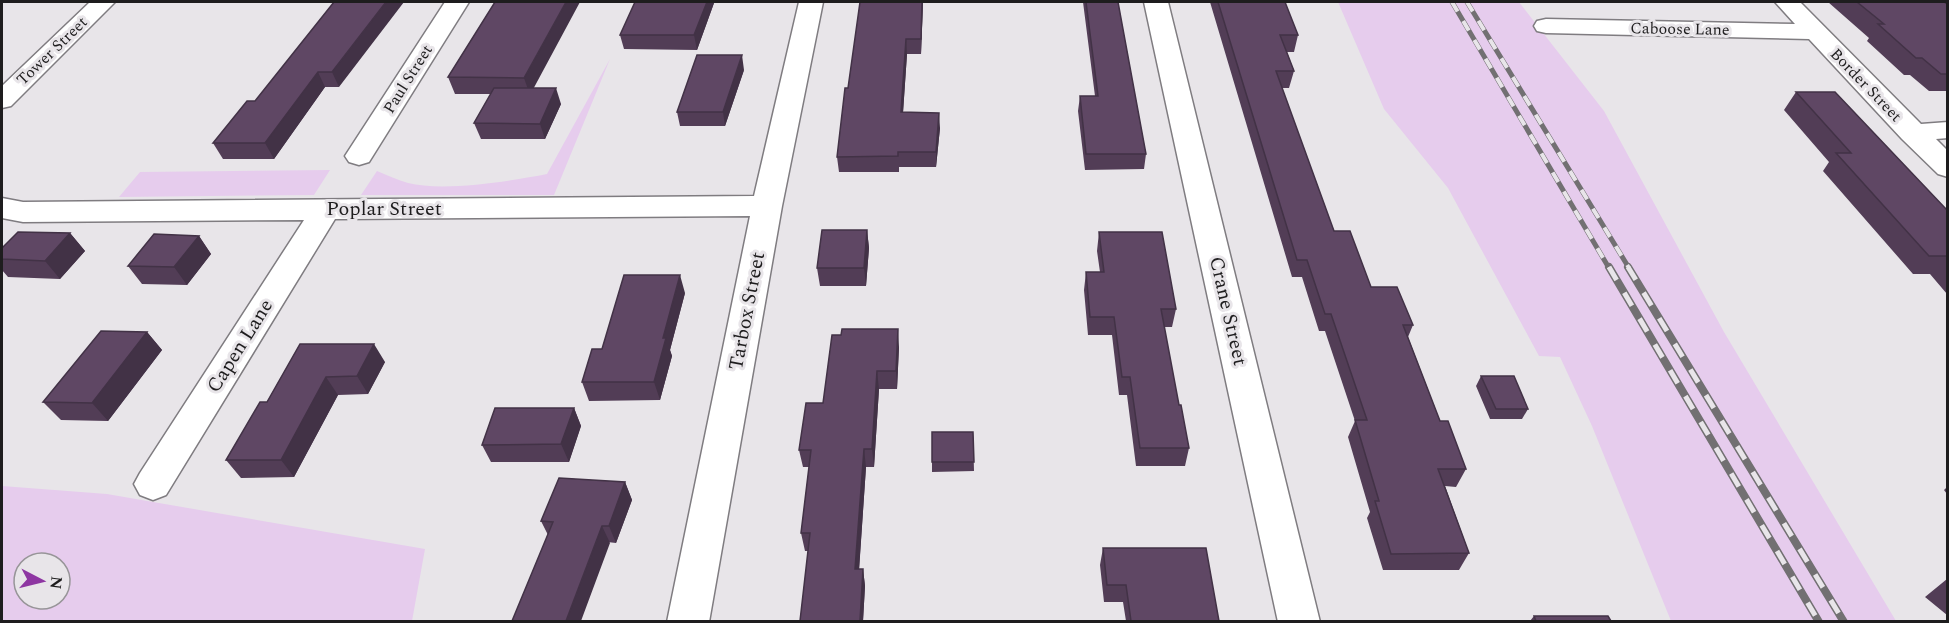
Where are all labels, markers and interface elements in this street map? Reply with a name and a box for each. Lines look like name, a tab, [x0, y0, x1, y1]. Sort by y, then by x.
street label: Tower Street	[11, 11, 93, 91]
street label: Caboose Lane	[1630, 16, 1730, 42]
street label: Paul Street	[377, 40, 439, 118]
street label: Border Street	[1824, 43, 1908, 128]
street label: Poplar Street	[326, 194, 442, 224]
street label: Tarbox Street	[721, 249, 773, 373]
street label: Crane Street	[1201, 253, 1255, 369]
street label: Capen Lane	[199, 293, 281, 399]
north arrow	[12, 551, 72, 611]
text: N	[43, 575, 69, 591]

